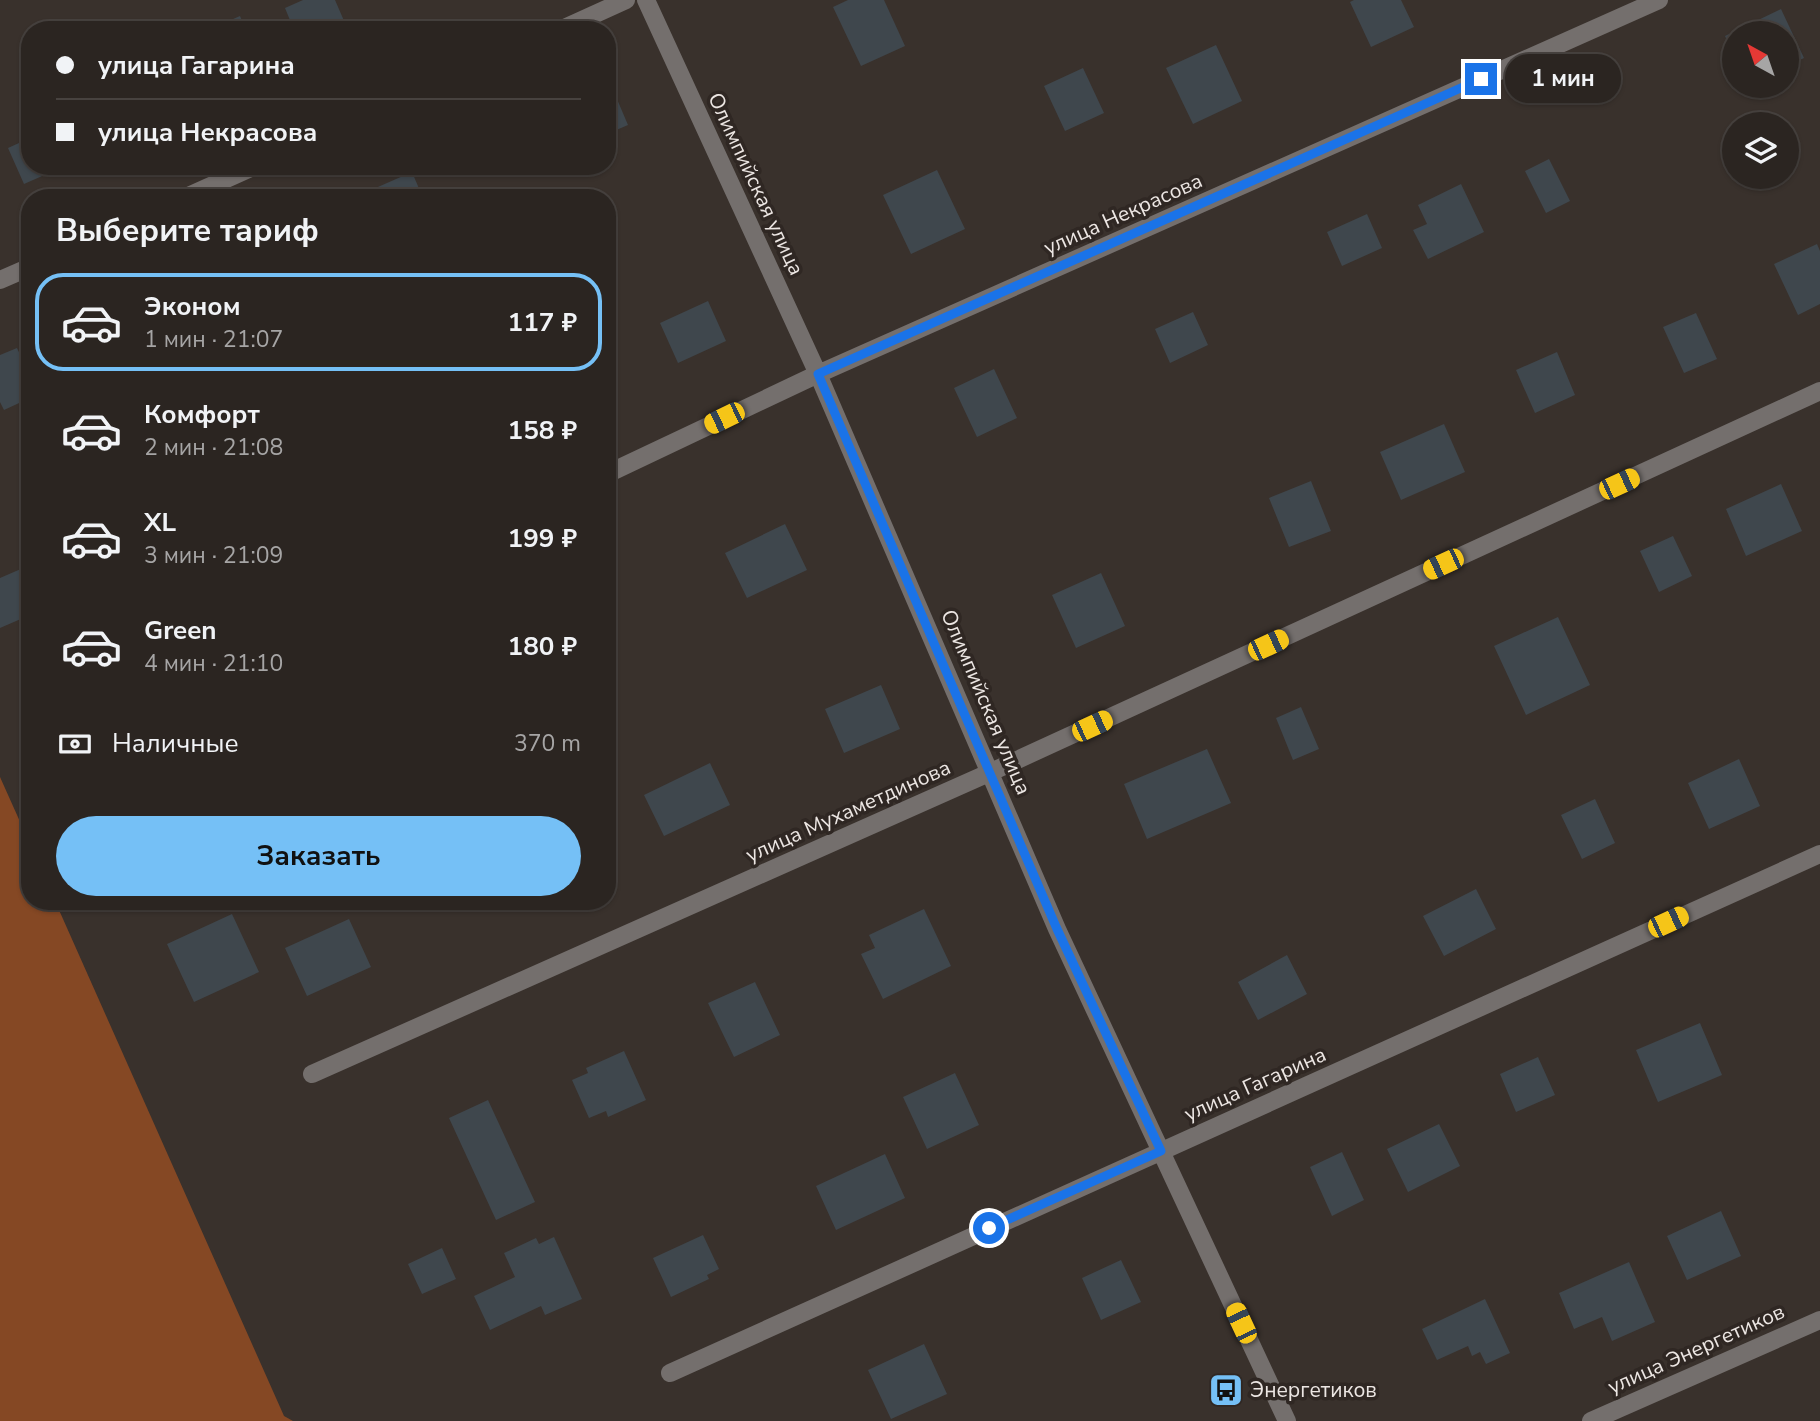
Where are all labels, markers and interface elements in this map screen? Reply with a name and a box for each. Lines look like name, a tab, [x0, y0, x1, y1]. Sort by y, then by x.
north arrow	[1722, 21, 1799, 98]
map controls	[1722, 21, 1799, 189]
text: улица Гагарина	[98, 48, 295, 83]
callout: 1 мин	[1506, 55, 1621, 104]
route end	[1465, 63, 1497, 95]
text: 1 мин	[1531, 63, 1595, 94]
street label: Олимпийская улица	[701, 88, 811, 280]
button: layers	[1722, 112, 1799, 189]
text: улица Некрасова	[98, 115, 317, 150]
street label: улица Некрасова	[1039, 166, 1207, 262]
text: Выберите тариф	[56, 209, 319, 252]
text: Эконом	[144, 289, 241, 324]
icon: car	[60, 291, 123, 354]
text: 117 ₽	[508, 305, 577, 340]
text: 1 мин · 21:07	[144, 324, 283, 355]
text: Комфорт	[144, 397, 260, 432]
icon: car	[60, 399, 123, 462]
car	[701, 399, 748, 437]
text: 158 ₽	[508, 413, 577, 448]
text: 2 мин · 21:08	[144, 432, 283, 463]
car	[1596, 466, 1643, 502]
text: XL	[144, 505, 176, 540]
icon: car	[60, 507, 123, 570]
text: 199 ₽	[508, 521, 577, 556]
text: 3 мин · 21:09	[144, 540, 283, 571]
car	[1420, 546, 1467, 582]
street label: Олимпийская улица	[934, 605, 1038, 799]
text: Green	[144, 613, 217, 648]
icon: car	[60, 615, 123, 678]
car	[1245, 627, 1292, 663]
text: 180 ₽	[508, 629, 577, 664]
text: 4 мин · 21:10	[144, 648, 283, 679]
car	[1069, 708, 1116, 744]
icon: cash	[56, 725, 94, 763]
text: Наличные	[112, 726, 239, 761]
text: 370 m	[514, 728, 581, 759]
street label: улица Мухаметдинова	[741, 753, 955, 869]
button: Заказать	[56, 816, 581, 896]
car	[1645, 904, 1692, 940]
street label: улица Гагарина	[1180, 1040, 1330, 1128]
route start	[973, 1212, 1005, 1244]
street label: улица Энергетиков	[1603, 1297, 1789, 1401]
car	[1223, 1300, 1260, 1346]
bus stop icon: Энергетиков	[1207, 1371, 1245, 1409]
place label: Энергетиков	[1250, 1376, 1377, 1404]

